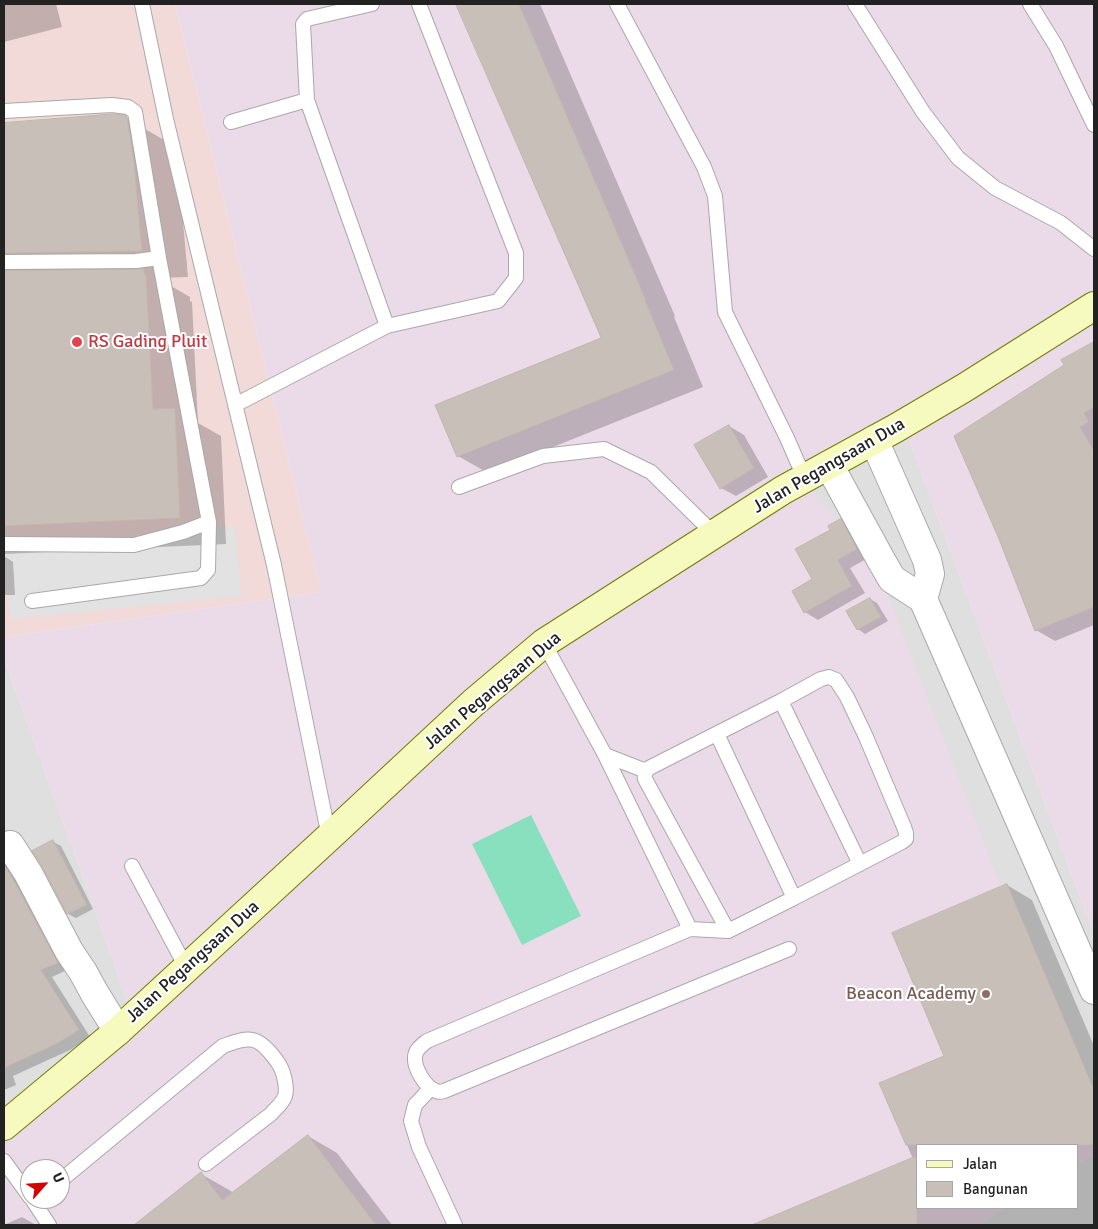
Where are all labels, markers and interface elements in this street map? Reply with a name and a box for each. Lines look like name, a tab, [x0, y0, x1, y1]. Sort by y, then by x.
place label: RS Gading Pluit	[88, 331, 207, 353]
marker: RS Gading Pluit	[70, 335, 84, 349]
street label: Jalan Pegangsaan Dua	[749, 414, 909, 518]
street label: Jalan Pegangsaan Dua	[420, 627, 566, 755]
street label: Jalan Pegangsaan Dua	[122, 896, 264, 1028]
place label: Beacon Academy	[846, 983, 976, 1005]
marker: Beacon Academy	[980, 988, 992, 1000]
legend	[916, 1144, 1078, 1209]
text: Jalan	[963, 1155, 997, 1173]
north arrow	[20, 1159, 70, 1209]
text: U	[48, 1170, 68, 1186]
text: Bangunan	[963, 1180, 1028, 1198]

